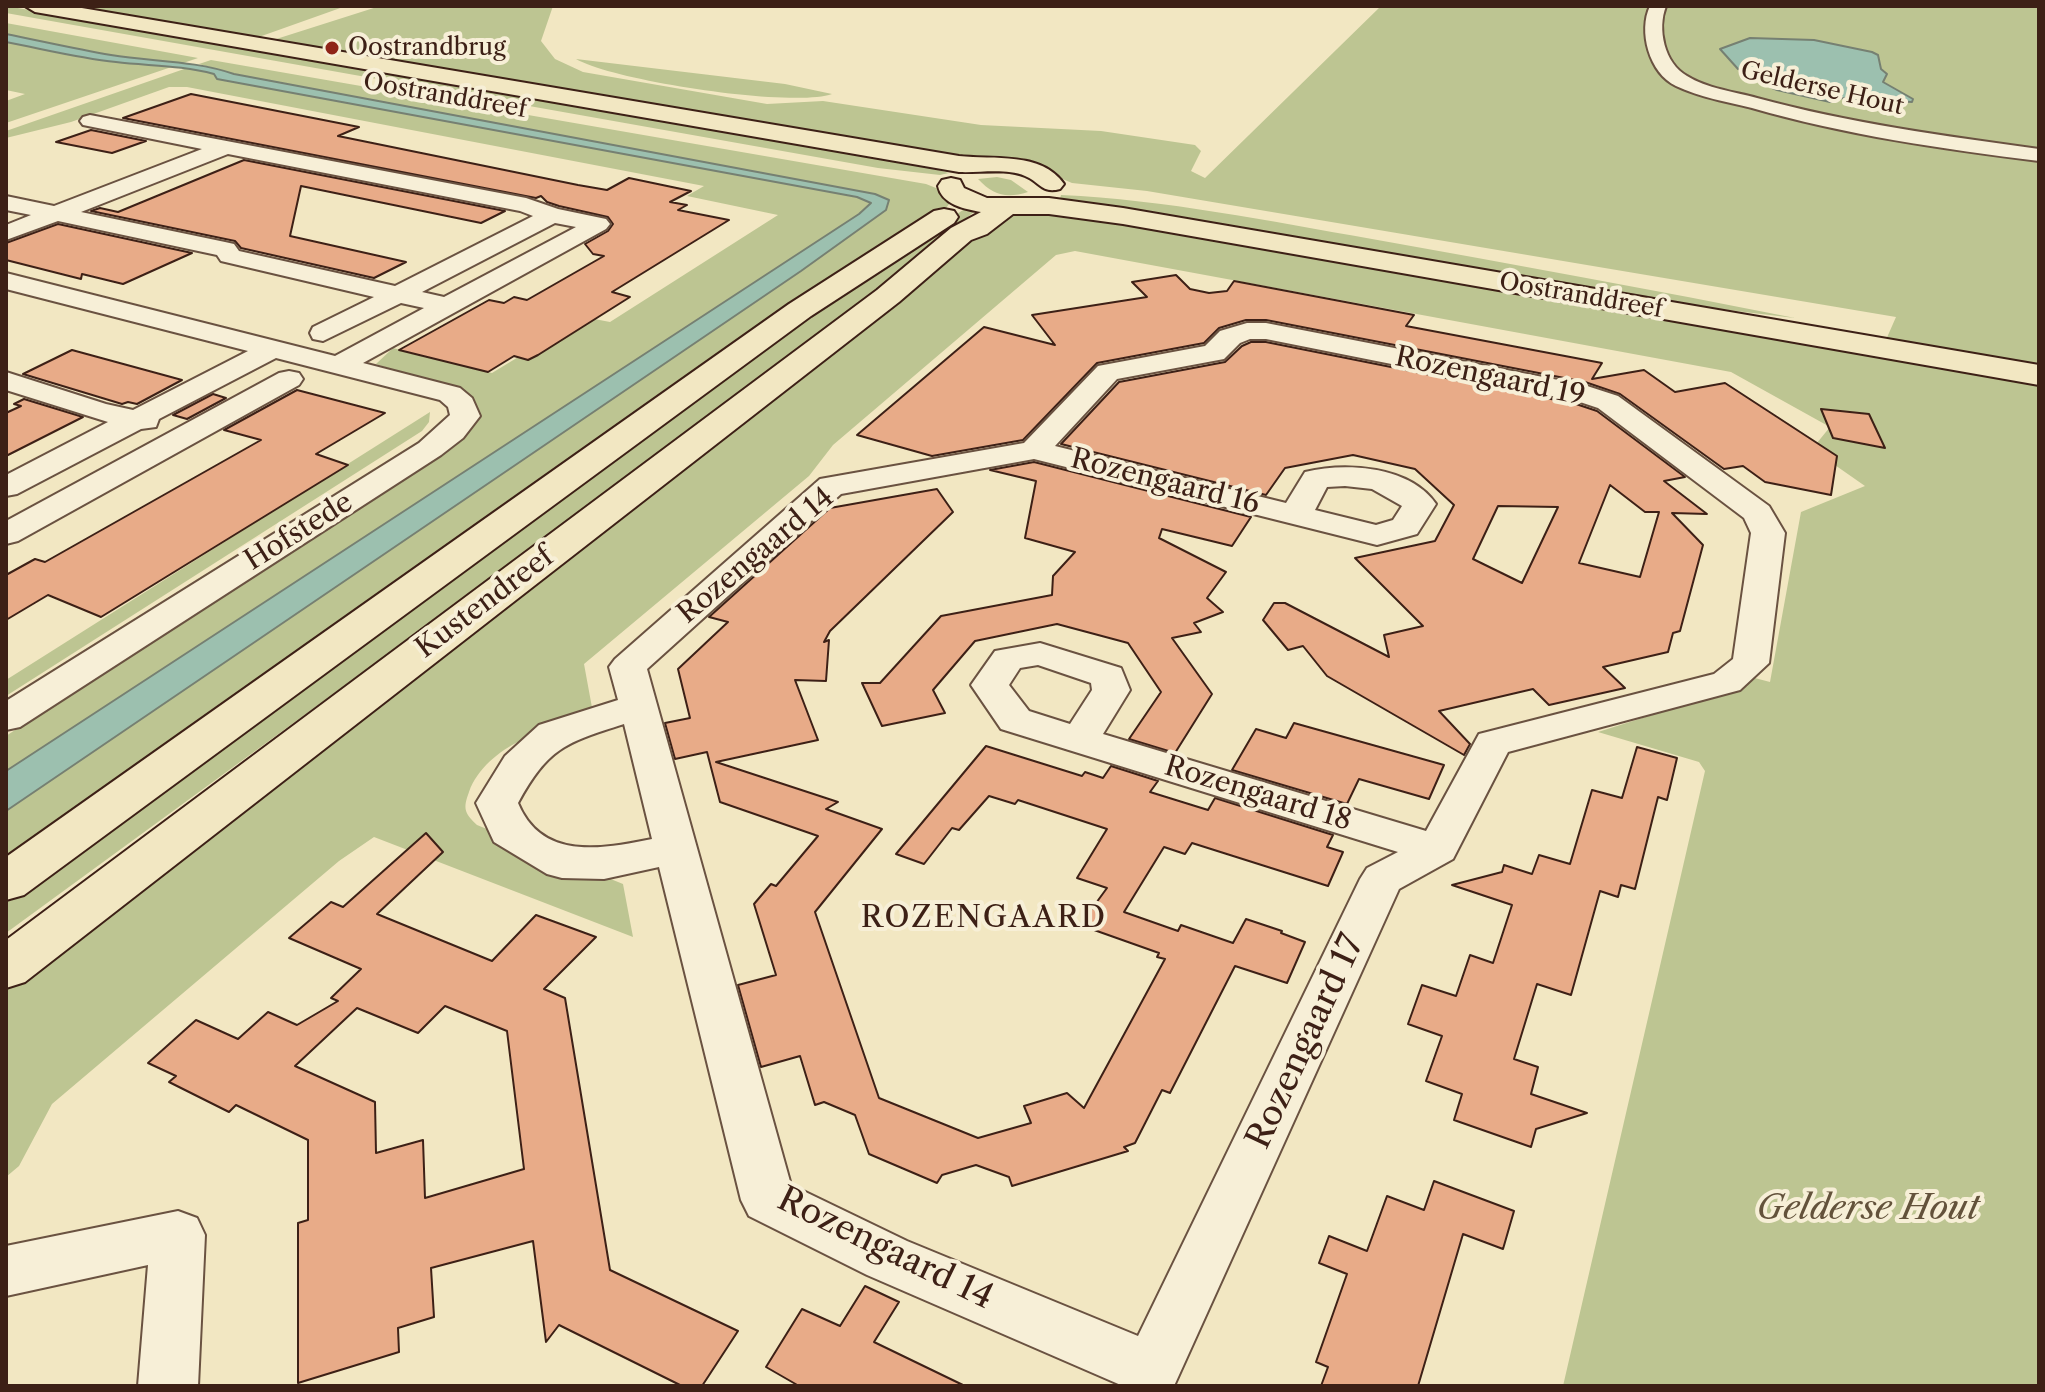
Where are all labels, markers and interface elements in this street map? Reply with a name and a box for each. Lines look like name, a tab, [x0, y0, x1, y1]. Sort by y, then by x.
place label: Oostrandbrug	[348, 34, 506, 62]
marker: Oostrandbrug	[323, 39, 341, 57]
street label: Gelderse Hout	[1738, 56, 1906, 122]
street label: Oostranddreef	[361, 67, 529, 125]
street label: Oostranddreef	[1497, 267, 1665, 325]
street label: Rozengaard 19	[1392, 340, 1588, 414]
street label: Rozengaard 16	[1067, 442, 1263, 522]
street label: Rozengaard 14	[671, 481, 841, 631]
street label: Hofstede	[239, 486, 359, 578]
street label: Kustendreef	[409, 540, 561, 666]
street label: Rozengaard 18	[1161, 750, 1355, 838]
district label: ROZENGAARD	[861, 900, 1107, 936]
street label: Rozengaard 17	[1239, 928, 1373, 1156]
street label: Rozengaard 14	[771, 1179, 999, 1319]
park label: Gelderse Hout	[1756, 1189, 1980, 1229]

